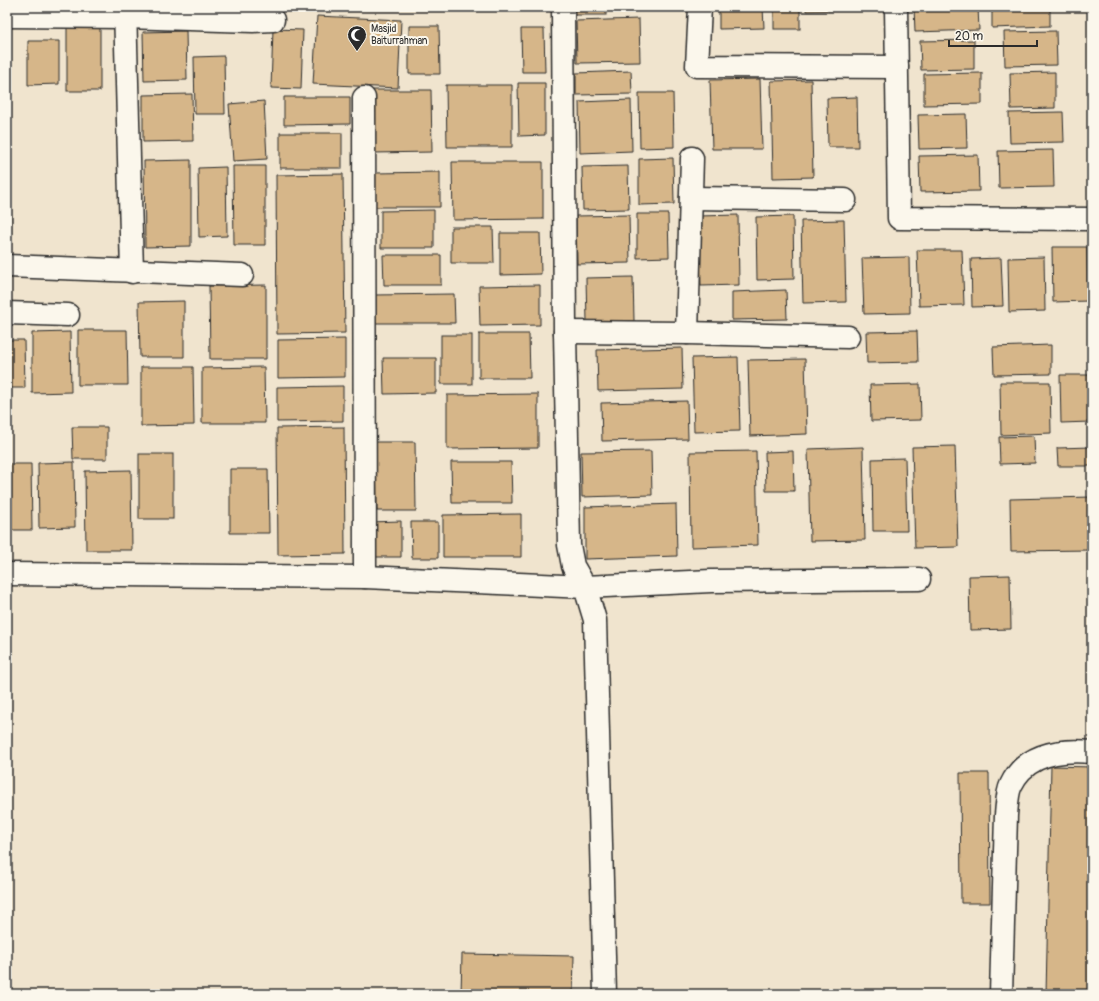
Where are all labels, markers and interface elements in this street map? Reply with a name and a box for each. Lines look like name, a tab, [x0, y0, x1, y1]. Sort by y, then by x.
scale bar	[949, 22, 1037, 48]
place label: Masjid Baiturrahman	[371, 23, 428, 47]
mosque icon: Masjid Baiturrahman	[346, 24, 368, 52]
text: 20 m	[955, 29, 984, 44]

